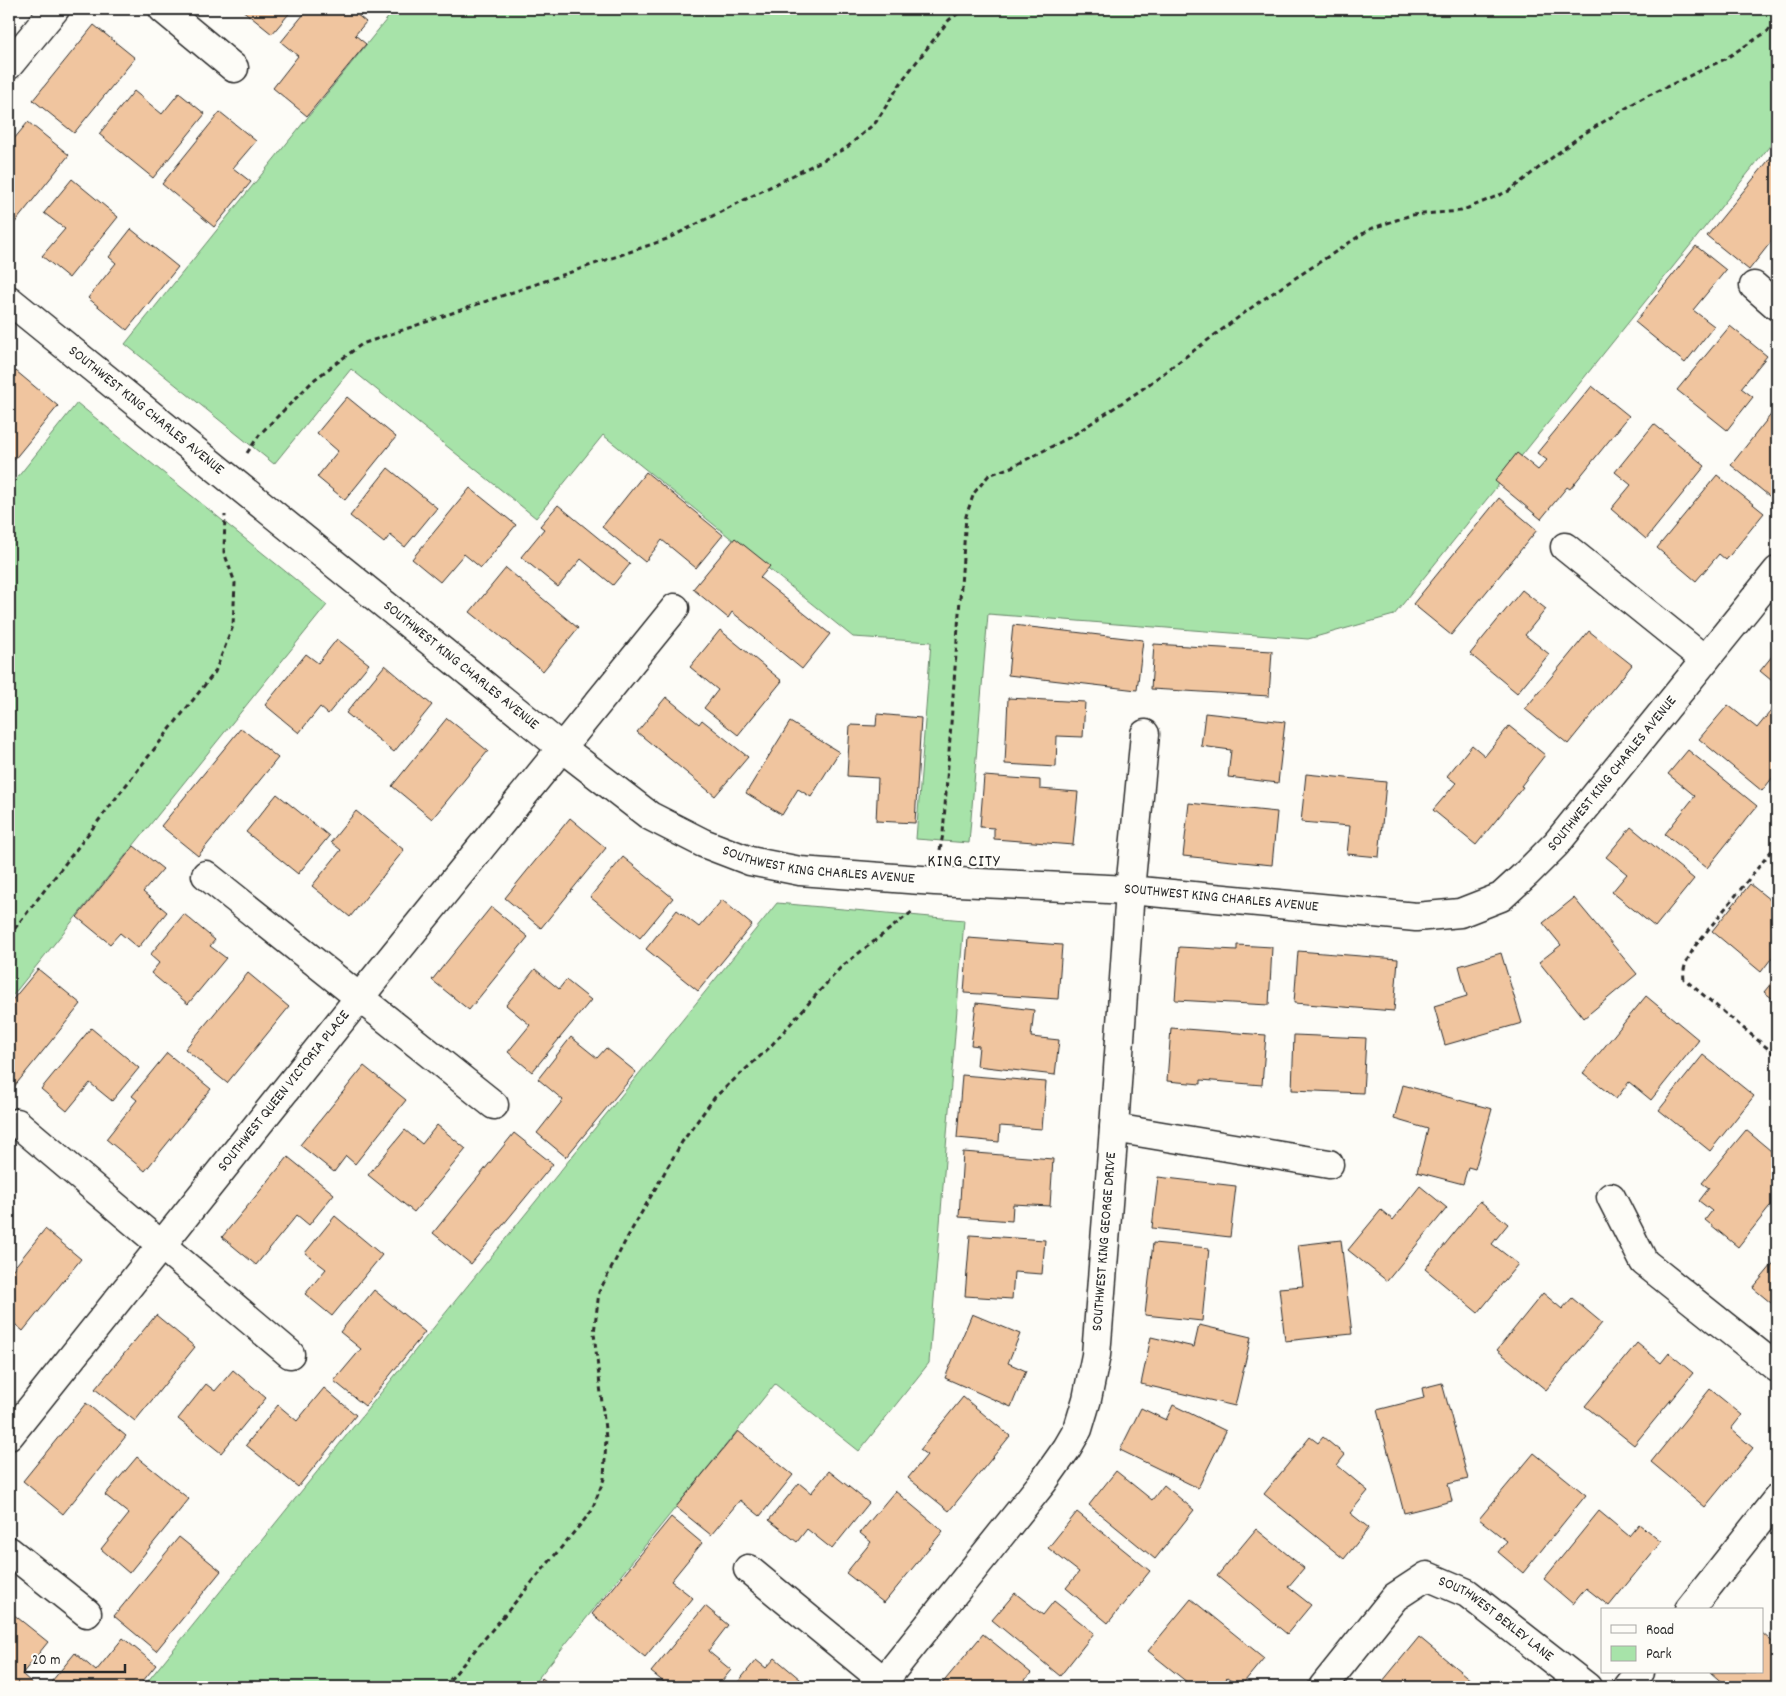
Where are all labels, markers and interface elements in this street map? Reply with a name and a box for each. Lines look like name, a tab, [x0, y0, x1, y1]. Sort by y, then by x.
street label: SOUTHWEST KING CHARLES AVENUE	[63, 341, 229, 481]
street label: SOUTHWEST KING CHARLES AVENUE	[378, 596, 543, 736]
street label: SOUTHWEST KING CHARLES AVENUE	[1543, 691, 1683, 857]
street label: SOUTHWEST KING CHARLES AVENUE	[719, 840, 916, 890]
district label: KING CITY	[927, 850, 1001, 875]
street label: SOUTHWEST KING CHARLES AVENUE	[1124, 879, 1320, 919]
street label: SOUTHWEST QUEEN VICTORIA PLACE	[213, 1006, 356, 1177]
street label: SOUTHWEST KING GEORGE DRIVE	[1087, 1151, 1123, 1332]
street label: SOUTHWEST BEXLEY LANE	[1434, 1571, 1558, 1668]
legend	[1601, 1608, 1764, 1674]
text: Road	[1646, 1620, 1674, 1642]
scale bar	[25, 1641, 125, 1673]
text: Park	[1646, 1644, 1672, 1666]
text: 20 m	[32, 1650, 60, 1672]

